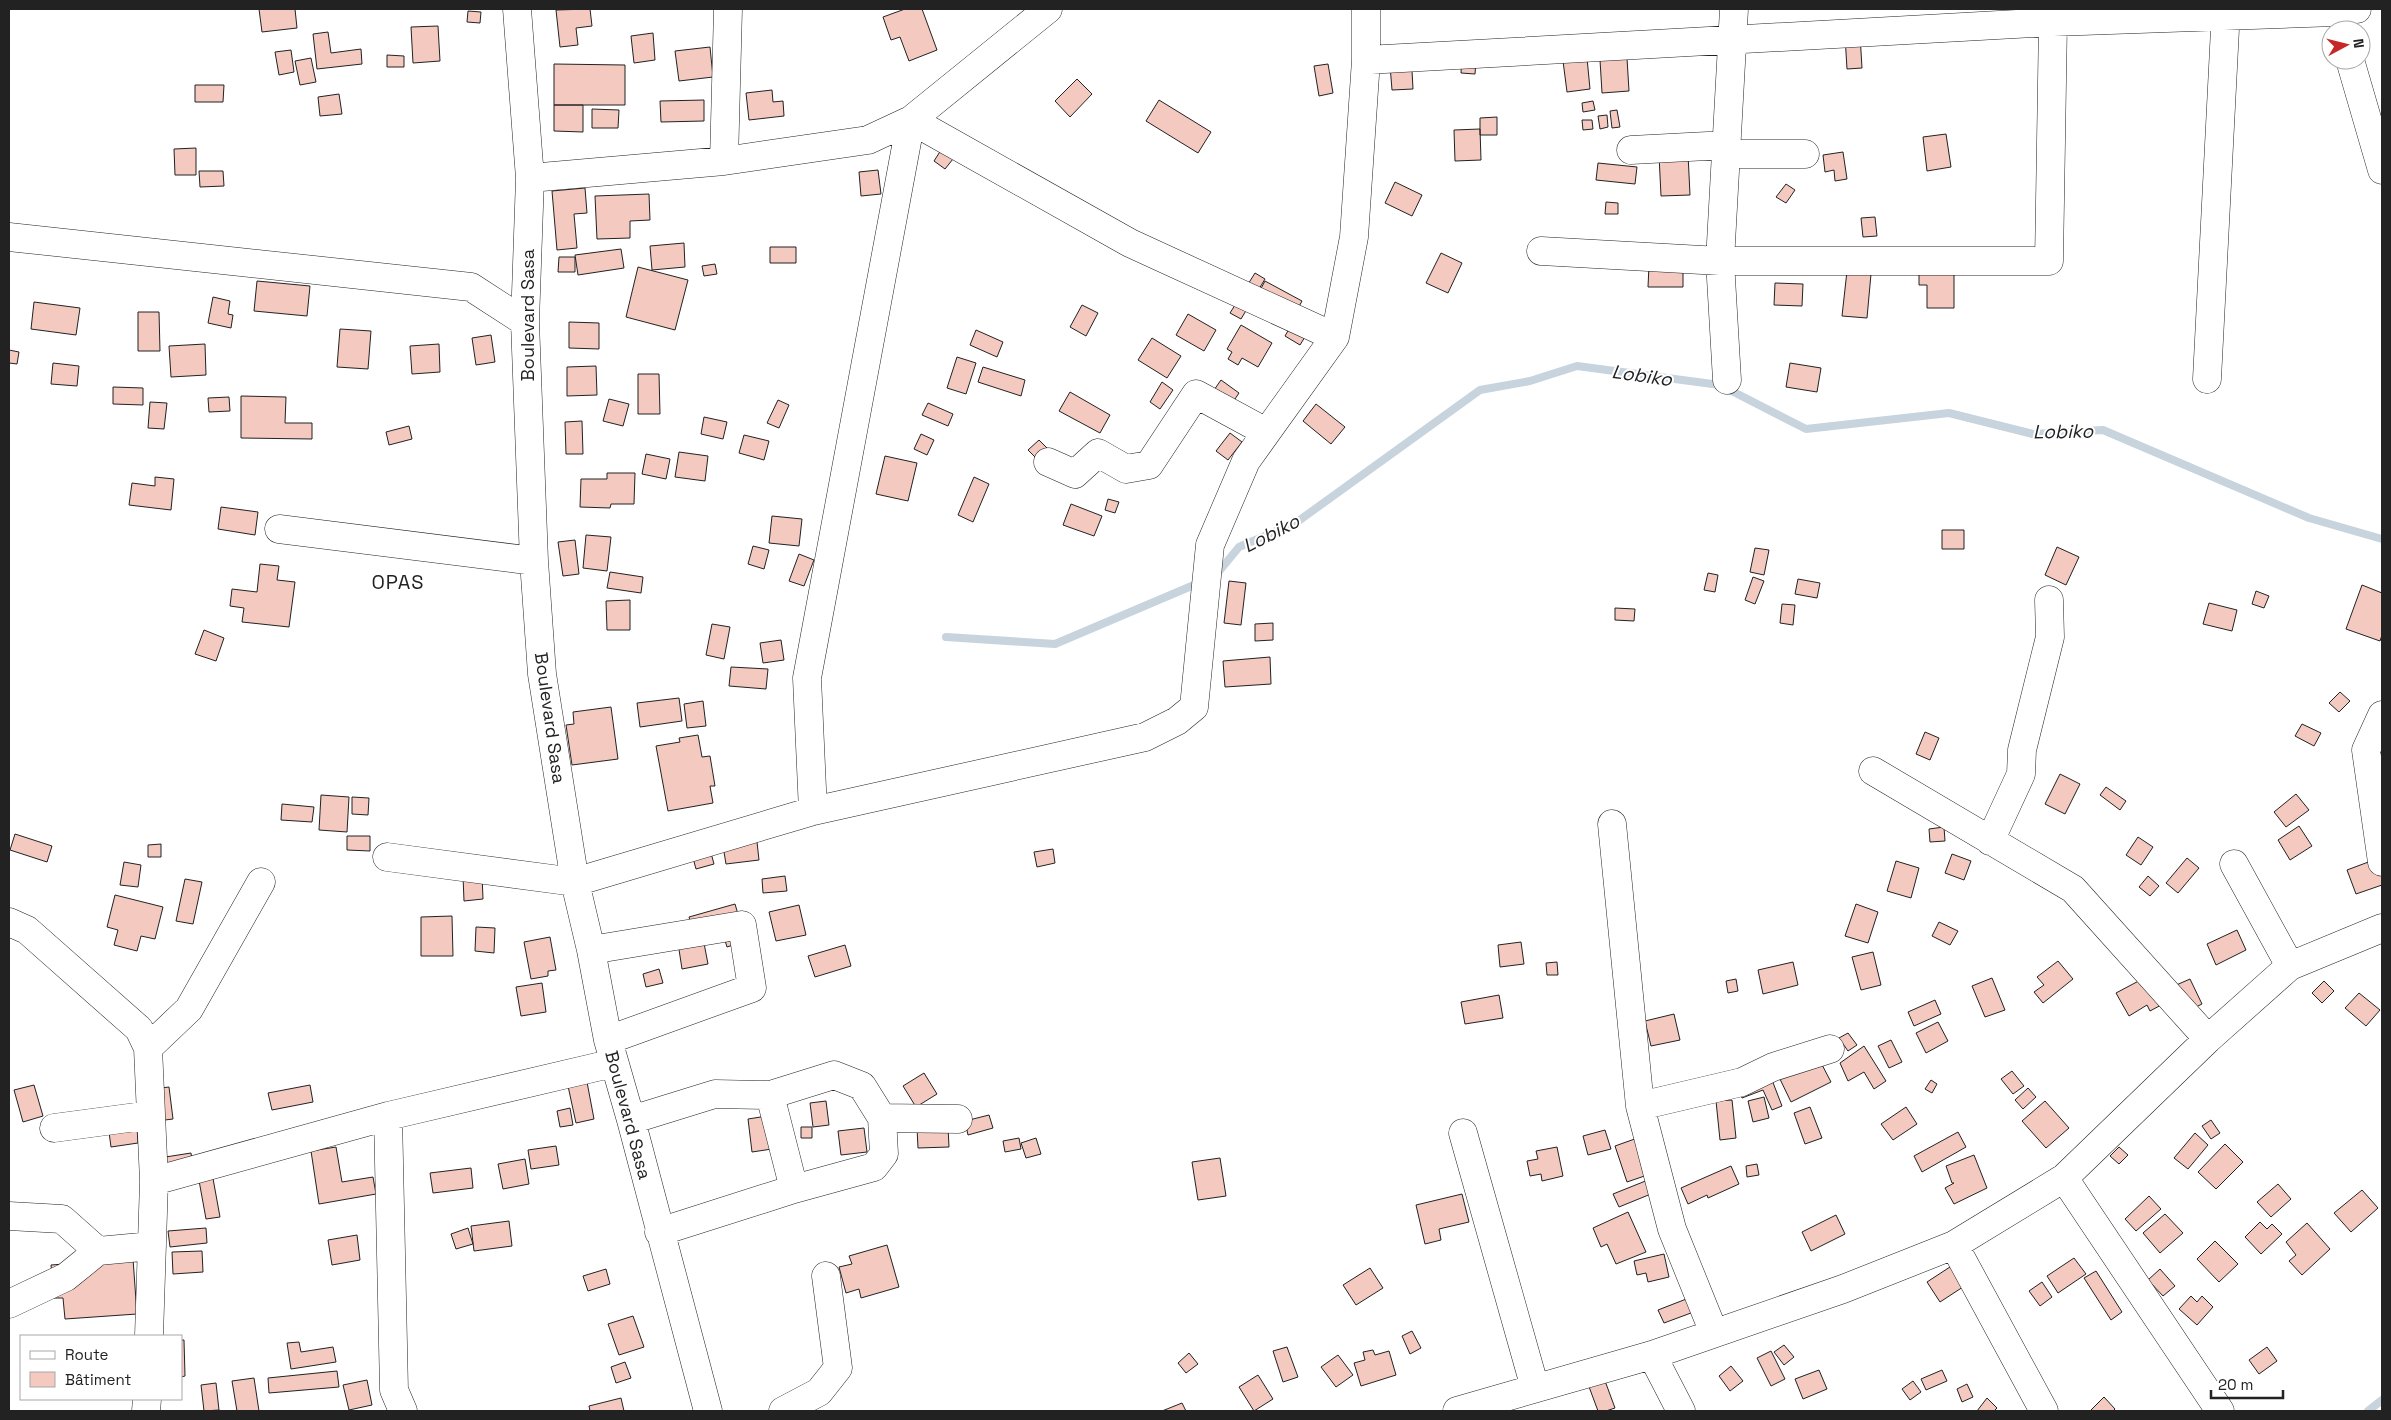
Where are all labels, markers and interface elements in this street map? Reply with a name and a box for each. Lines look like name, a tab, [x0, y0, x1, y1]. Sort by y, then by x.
north arrow	[2321, 20, 2371, 70]
text: N	[2349, 38, 2368, 49]
street label: Boulevard Sasa	[516, 249, 539, 381]
water label: Lobiko	[1610, 359, 1675, 392]
water label: Lobiko	[2033, 418, 2095, 445]
water label: Lobiko	[1239, 508, 1305, 558]
district label: OPAS	[371, 569, 425, 595]
street label: Boulevard Sasa	[530, 651, 571, 785]
street label: Boulevard Sasa	[600, 1048, 657, 1182]
legend	[20, 1335, 182, 1400]
text: Route	[65, 1345, 109, 1364]
scale bar	[2211, 1368, 2284, 1400]
text: Bâtiment	[65, 1370, 131, 1389]
text: 20 m	[2218, 1375, 2253, 1394]

